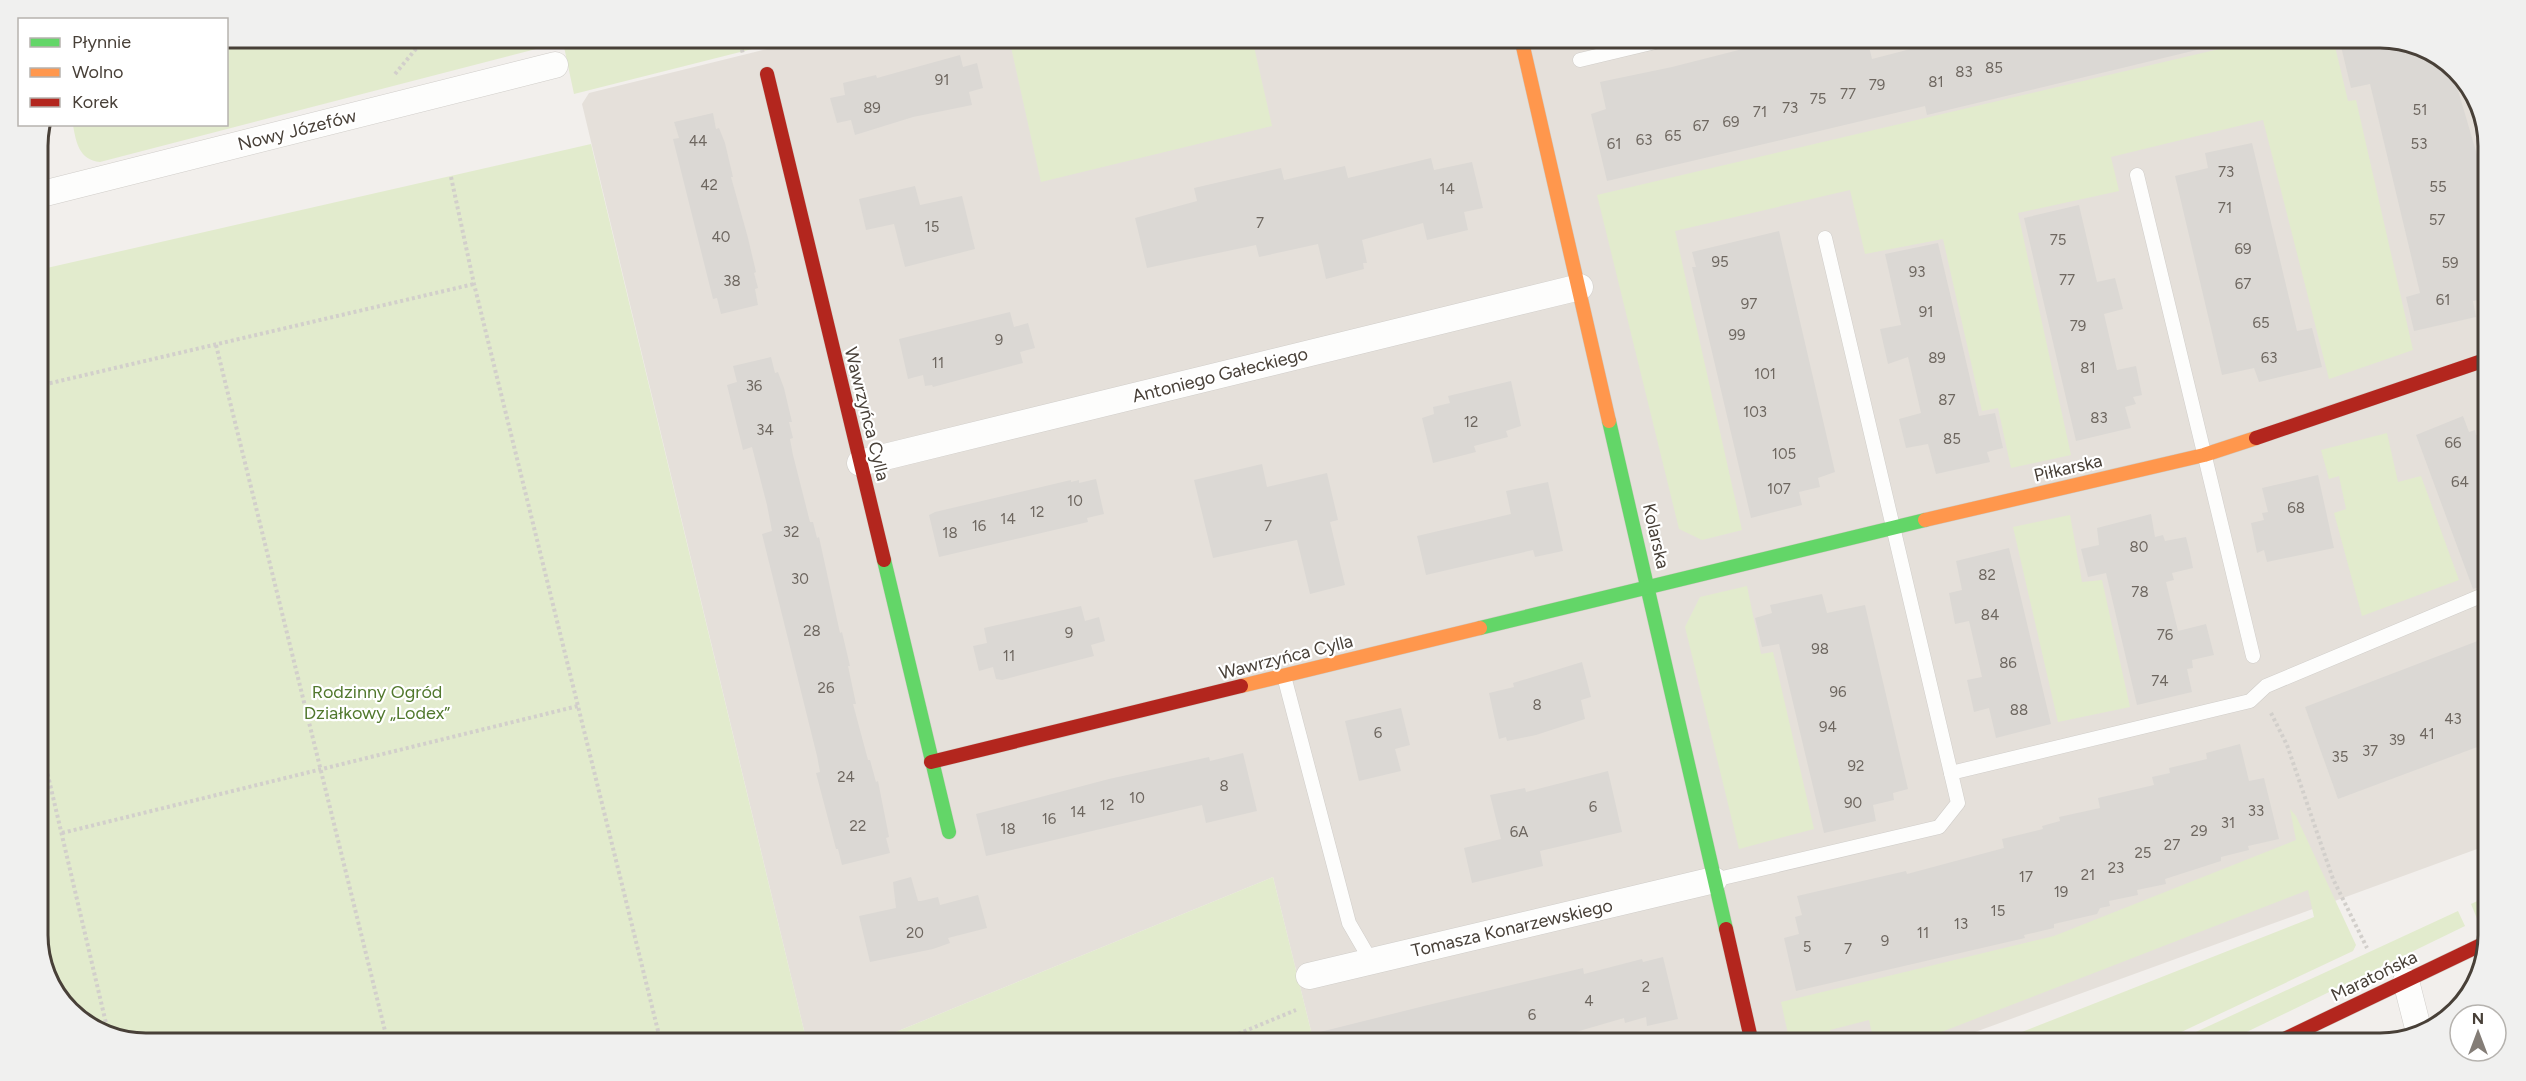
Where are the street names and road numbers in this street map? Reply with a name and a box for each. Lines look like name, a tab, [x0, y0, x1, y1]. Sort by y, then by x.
street label: Nowy Józefów	[235, 105, 359, 155]
street label: Antoniego Gałeckiego	[1130, 343, 1310, 407]
street label: Wawrzyńca Cylla	[840, 345, 894, 483]
street label: Piłkarska	[2032, 449, 2104, 487]
street label: Kolarska	[1638, 501, 1674, 571]
street label: Wawrzyńca Cylla	[1217, 630, 1355, 684]
street label: Tomasza Konarzewskiego	[1409, 894, 1615, 962]
street label: Maratońska	[2327, 946, 2421, 1006]

